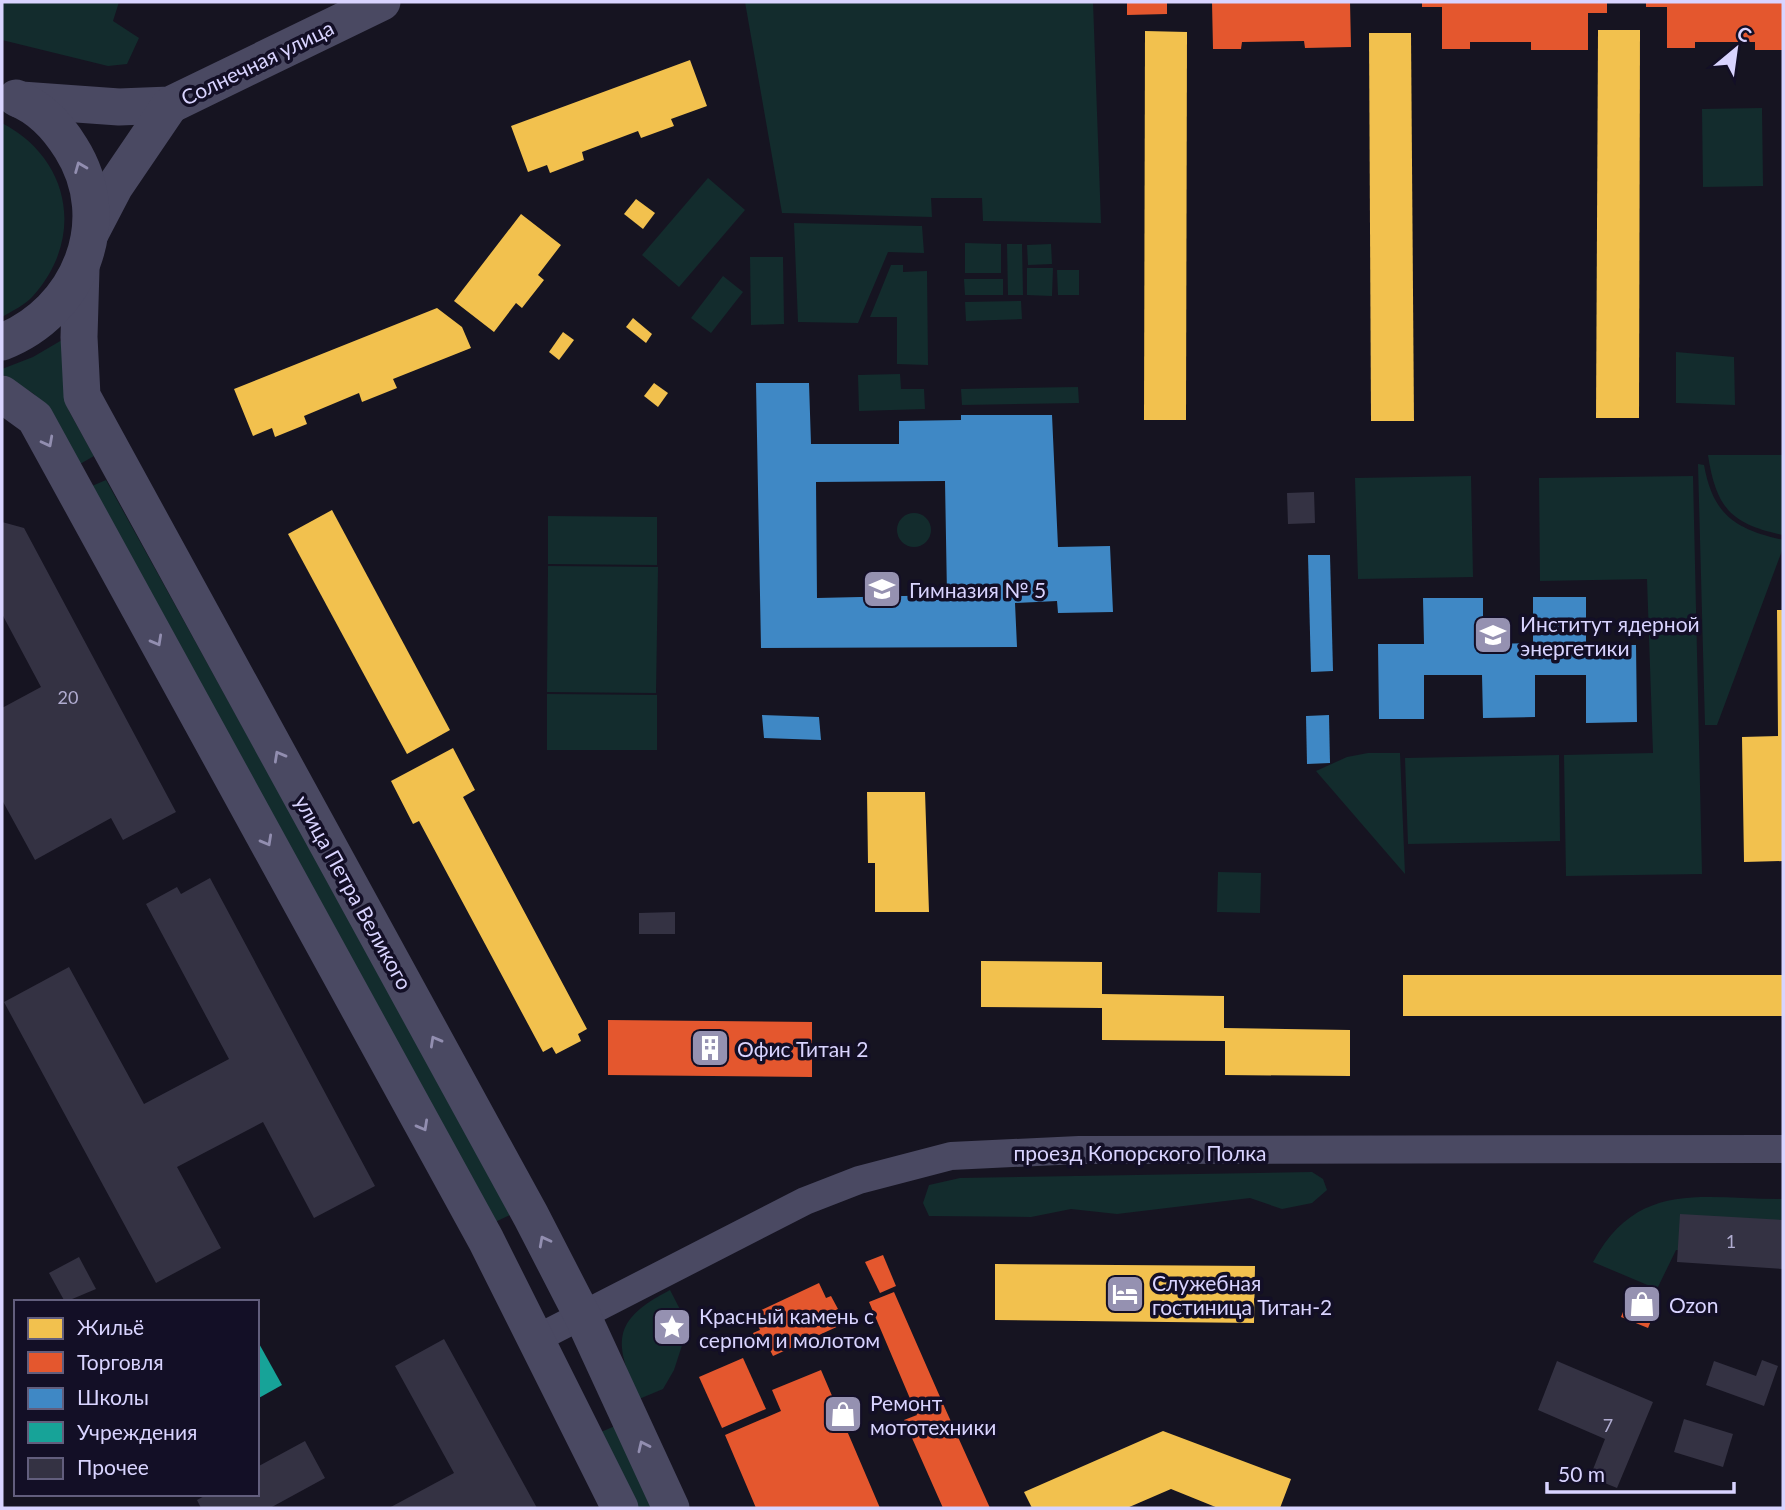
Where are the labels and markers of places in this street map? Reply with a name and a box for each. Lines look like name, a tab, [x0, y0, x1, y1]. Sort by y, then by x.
school or university icon: Гимназия № 5	[861, 568, 903, 610]
place label: Гимназия № 5	[909, 577, 1046, 602]
place label: Институт ядерной энергетики	[1520, 611, 1700, 660]
school or university icon: Институт ядерной энергетики	[1472, 614, 1514, 656]
building icon: Офис Титан 2	[689, 1027, 731, 1069]
place label: Офис Титан 2	[737, 1036, 868, 1061]
place label: Служебная гостиница Титан-2	[1152, 1270, 1332, 1319]
hotel icon: Служебная гостиница Титан-2	[1104, 1273, 1146, 1315]
shop icon: Ozon	[1621, 1283, 1663, 1325]
place label: Ozon	[1669, 1292, 1719, 1317]
place label: Красный камень с серпом и молотом	[699, 1303, 880, 1352]
place icon: Красный камень с серпом и молотом	[651, 1306, 693, 1348]
place label: Ремонт мототехники	[870, 1390, 996, 1439]
shop icon: Ремонт мототехники	[822, 1393, 864, 1435]

